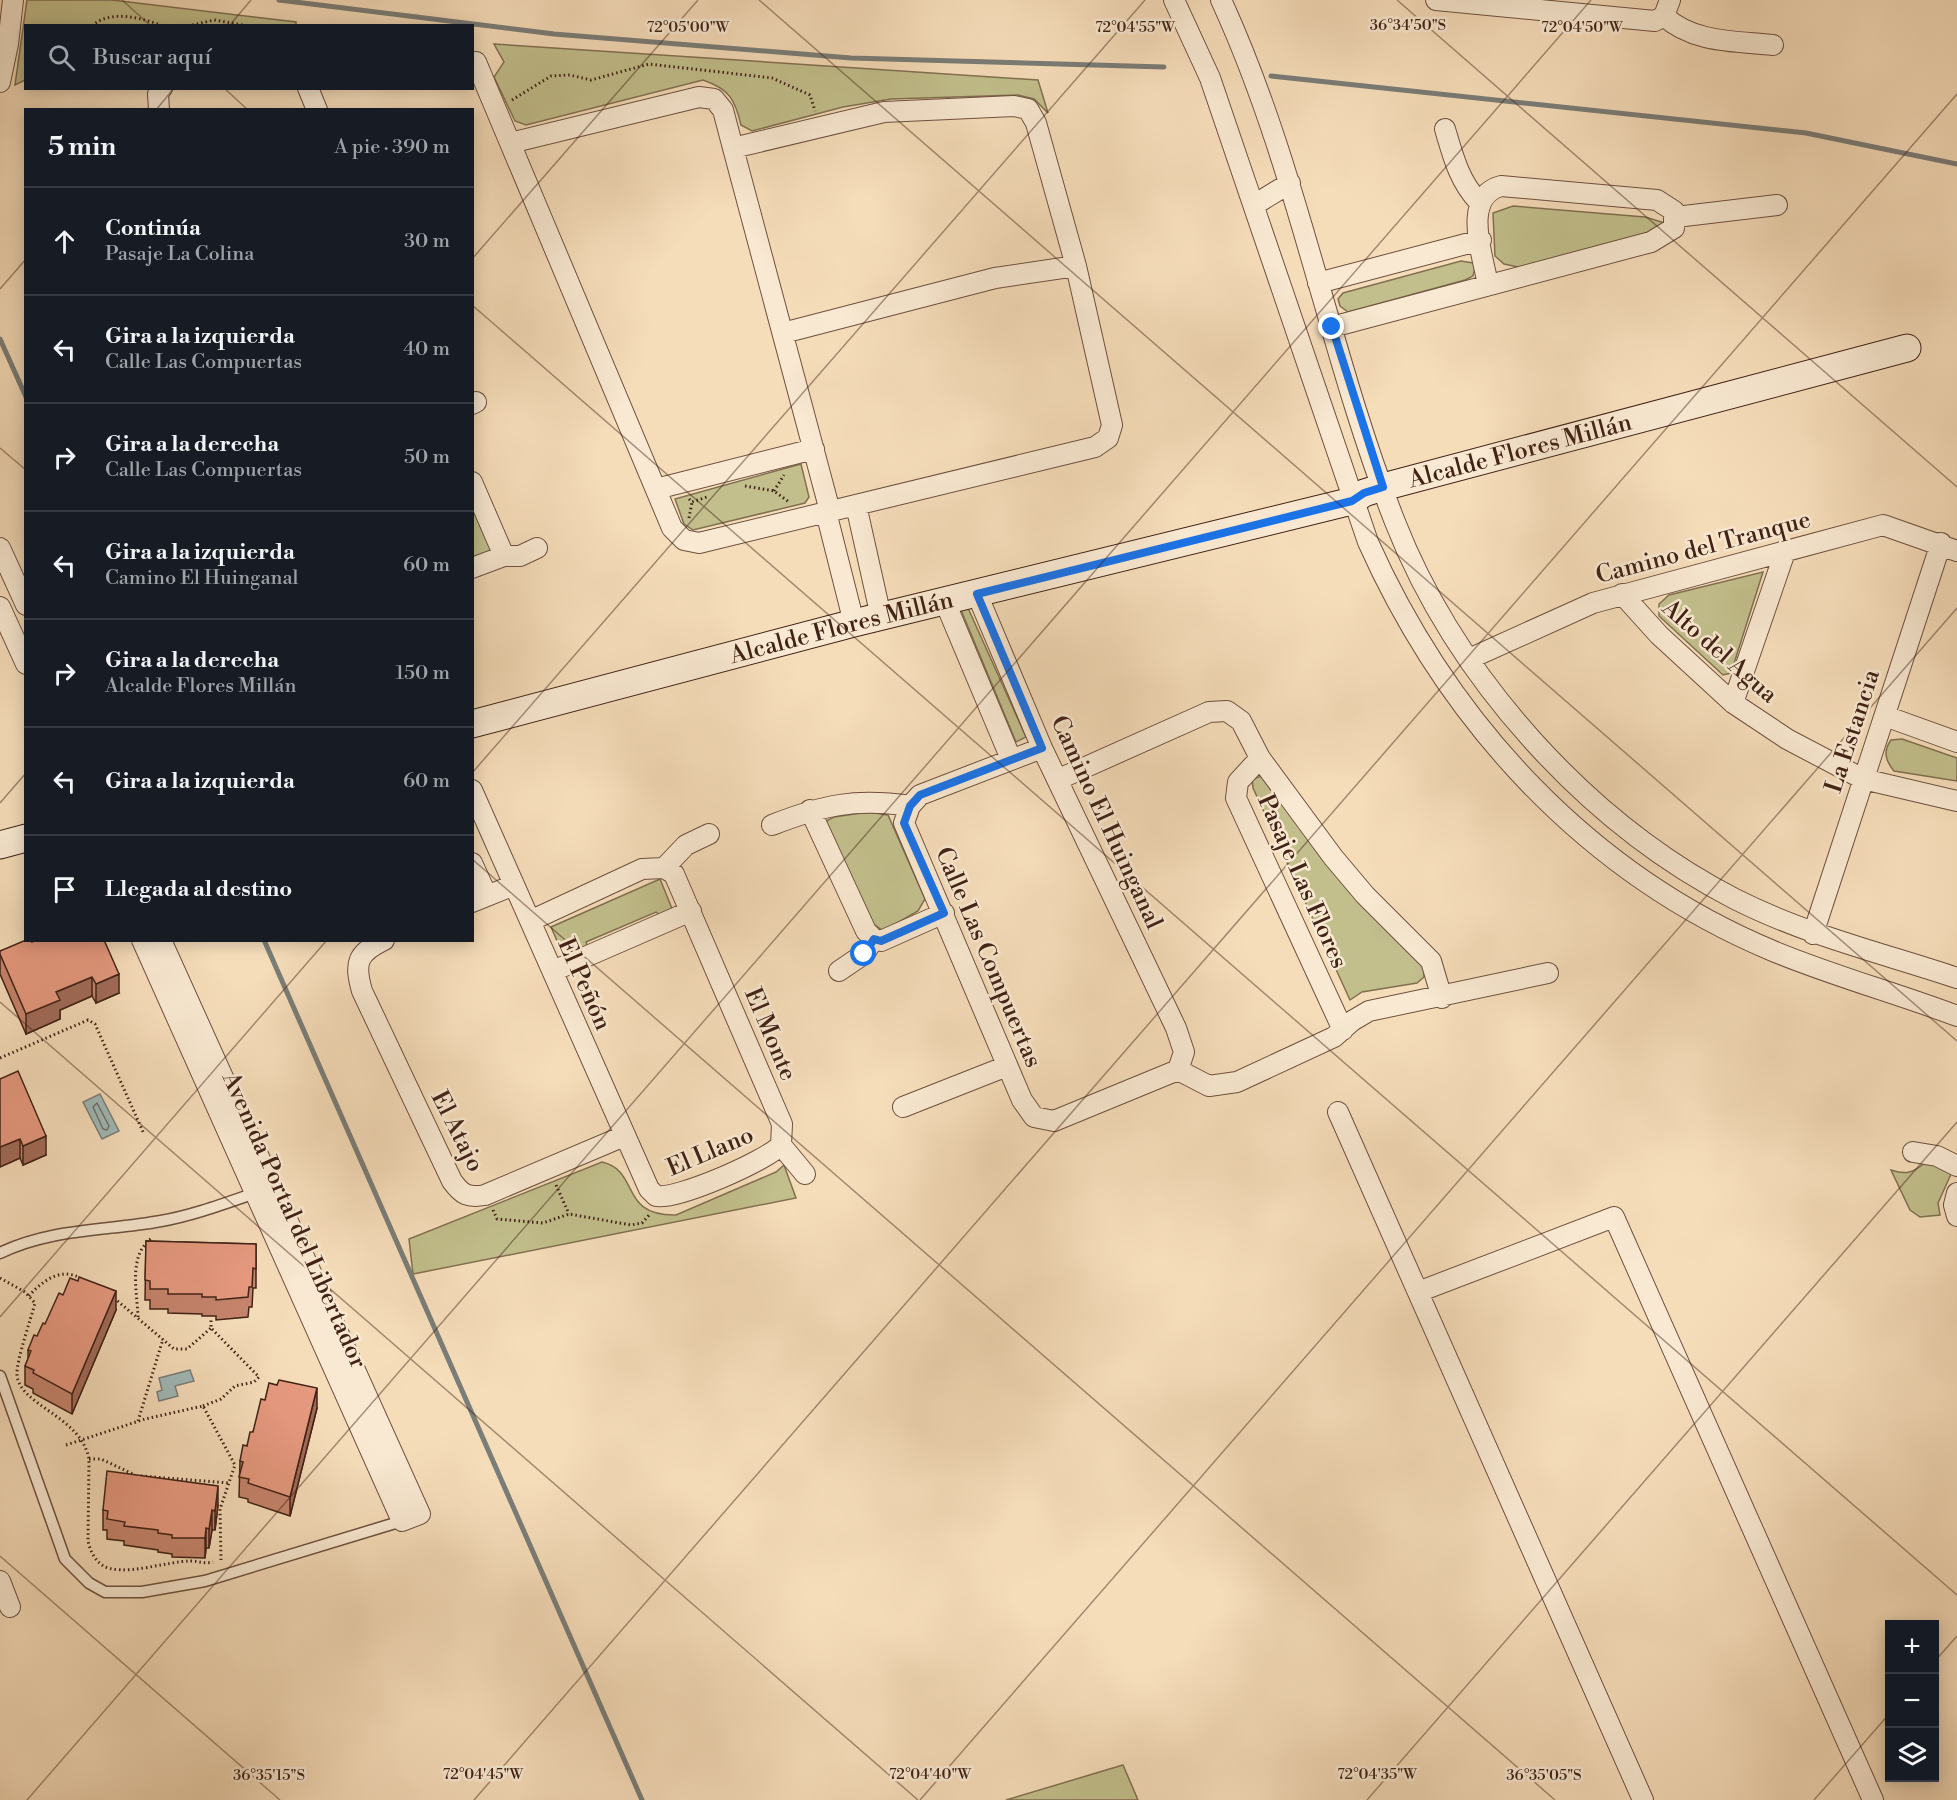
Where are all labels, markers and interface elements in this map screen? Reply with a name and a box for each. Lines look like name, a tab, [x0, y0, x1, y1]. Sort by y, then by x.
text: 36°34'50"S	[1370, 16, 1446, 35]
text: 72°05'00"W	[647, 18, 730, 37]
text: 72°04'55"W	[1095, 18, 1175, 37]
text: 72°04'50"W	[1541, 18, 1623, 37]
search box	[24, 24, 474, 90]
icon: search	[45, 41, 78, 74]
text: Buscar aquí	[93, 44, 211, 71]
text: 5 min	[48, 131, 116, 163]
text: A pie · 390 m	[334, 135, 450, 160]
text: Continúa	[105, 215, 201, 242]
icon: ahead	[48, 225, 81, 258]
text: 30 m	[404, 229, 450, 254]
text: Pasaje La Colina	[105, 242, 254, 267]
route end	[1318, 313, 1344, 339]
text: Gira a la izquierda	[105, 323, 295, 350]
icon: left	[48, 333, 81, 366]
text: 40 m	[403, 337, 450, 362]
text: Calle Las Compuertas	[105, 350, 302, 375]
street label: Alcalde Flores Millán	[1404, 408, 1635, 496]
text: Gira a la derecha	[105, 431, 279, 458]
icon: right	[48, 441, 81, 474]
text: 50 m	[404, 445, 450, 470]
text: Calle Las Compuertas	[105, 458, 302, 483]
street label: Camino del Tranque	[1592, 505, 1814, 591]
text: Gira a la izquierda	[105, 539, 295, 566]
icon: left	[48, 549, 81, 582]
text: 60 m	[403, 553, 450, 578]
text: Camino El Huinganal	[105, 566, 299, 591]
street label: Alcalde Flores Millán	[726, 585, 957, 671]
street label: Alto del Agua	[1655, 593, 1784, 711]
text: Gira a la derecha	[105, 647, 279, 674]
icon: right	[48, 657, 81, 690]
text: 150 m	[395, 661, 450, 686]
street label: La Estancia	[1819, 665, 1887, 797]
text: Alcalde Flores Millán	[105, 674, 296, 699]
street label: Camino El Huinganal	[1043, 711, 1169, 934]
icon: left	[48, 765, 81, 798]
text: Gira a la izquierda	[105, 768, 295, 795]
text: 60 m	[403, 769, 450, 794]
street label: Pasaje Las Flores	[1250, 790, 1354, 973]
street label: Calle Las Compuertas	[928, 843, 1048, 1072]
icon: arrive	[48, 873, 81, 906]
text: Llegada al destino	[105, 876, 292, 903]
street label: El Peñón	[551, 934, 618, 1035]
route start	[850, 940, 876, 966]
street label: El Monte	[737, 983, 803, 1085]
street label: Avenida Portal del Libertador	[215, 1067, 373, 1373]
street label: El Atajo	[424, 1086, 490, 1177]
street label: El Llano	[662, 1120, 758, 1184]
map controls	[1885, 1620, 1939, 1782]
button: +	[1885, 1620, 1939, 1674]
button: −	[1885, 1674, 1939, 1728]
button: layers	[1885, 1728, 1939, 1782]
text: 72°04'45"W	[443, 1765, 524, 1784]
text: 72°04'40"W	[889, 1765, 971, 1784]
text: 72°04'35"W	[1337, 1765, 1417, 1784]
text: 36°35'15"S	[233, 1766, 305, 1785]
text: 36°35'05"S	[1506, 1766, 1582, 1785]

